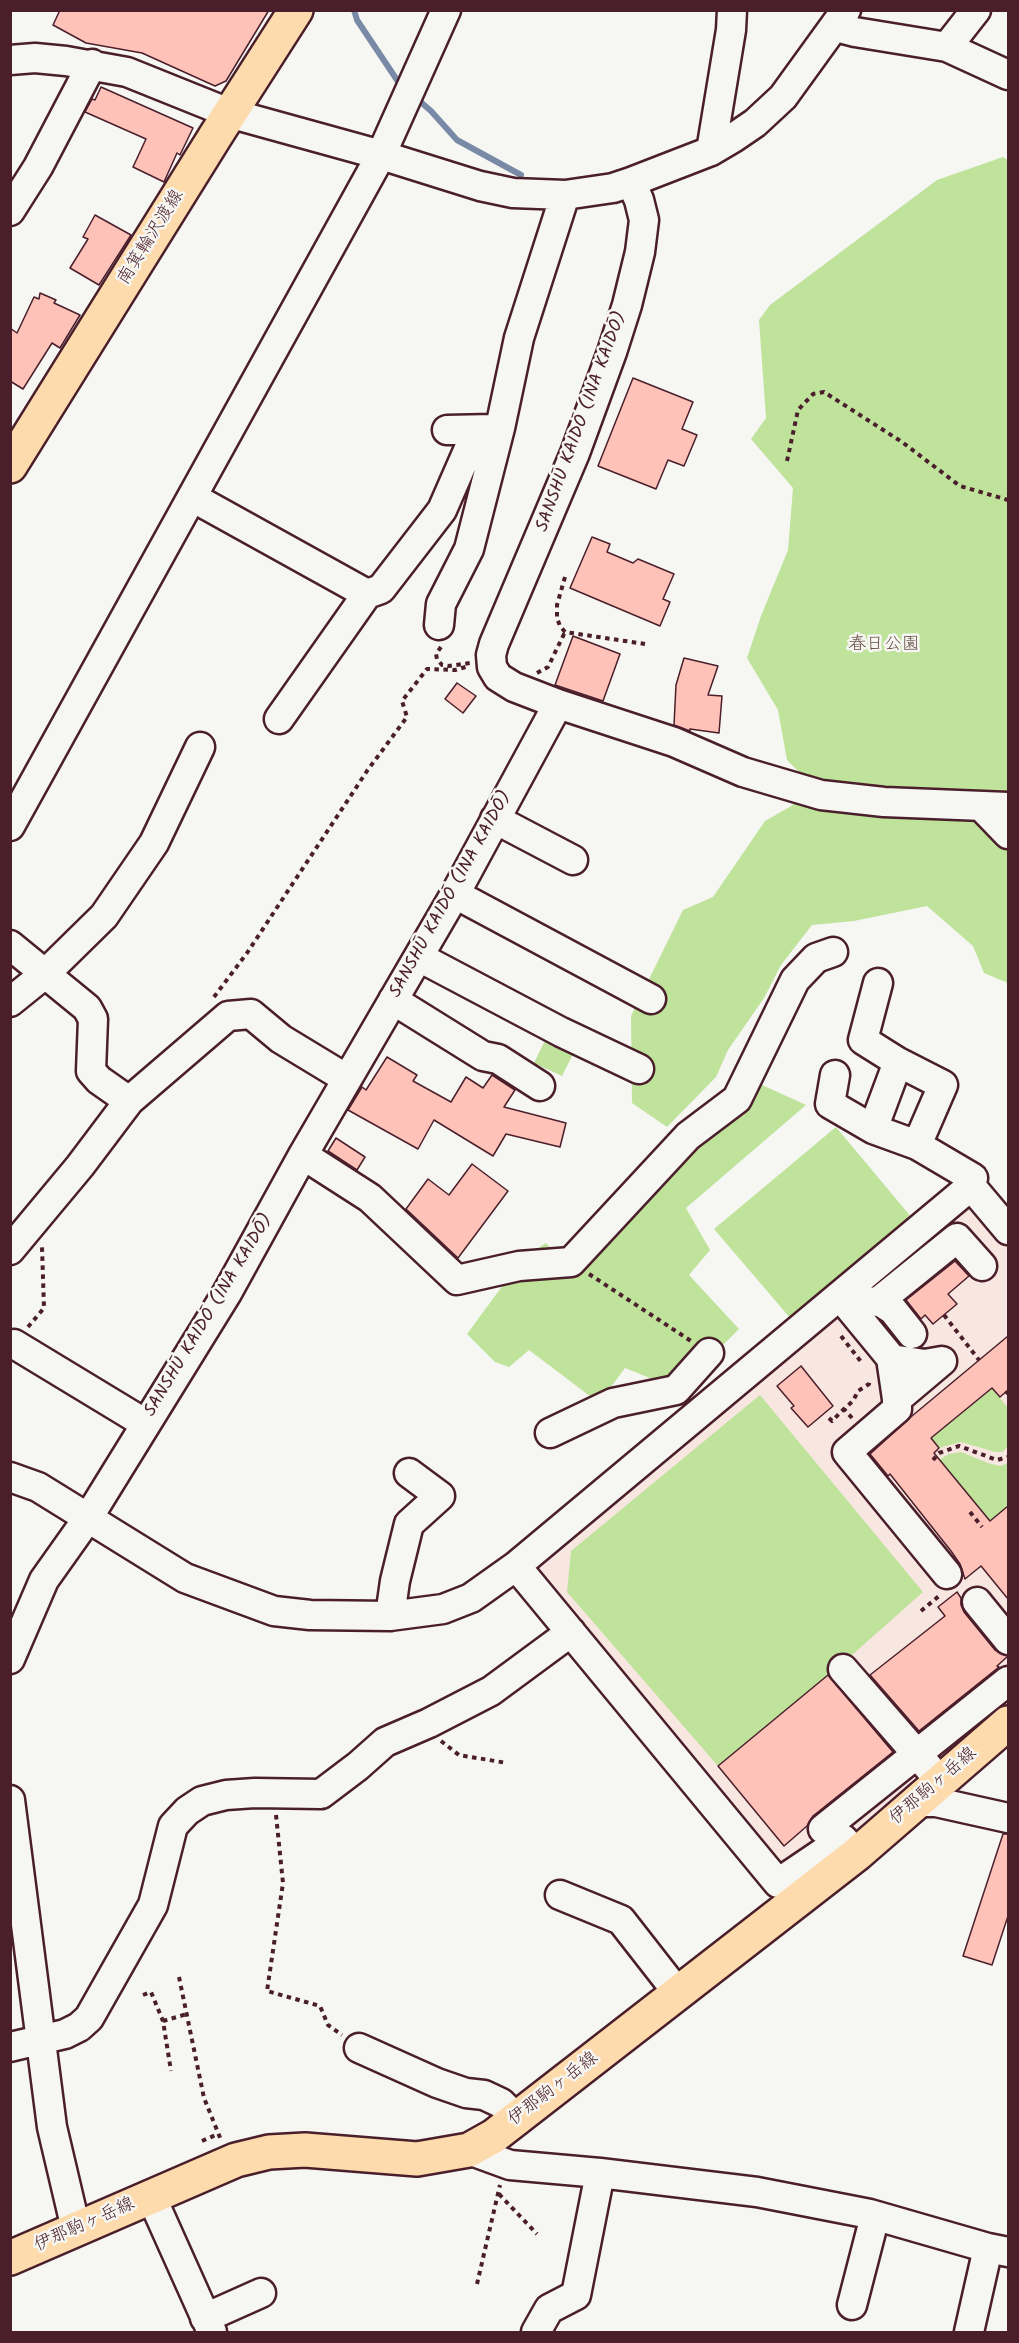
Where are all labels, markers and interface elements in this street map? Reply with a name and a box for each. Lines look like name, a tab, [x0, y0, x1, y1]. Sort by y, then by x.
street label: 南箕輪沢渡線	[114, 186, 190, 290]
street label: SANSHŪ KAIDŌ (INA KAIDŌ)	[533, 309, 633, 535]
park label: 春日公園	[848, 635, 920, 657]
street label: SANSHŪ KAIDŌ (INA KAIDŌ)	[386, 788, 518, 1002]
street label: SANSHŪ KAIDŌ (INA KAIDŌ)	[141, 1211, 279, 1421]
street label: 伊那駒ヶ岳線	[886, 1743, 982, 1831]
street label: 伊那駒ヶ岳線	[505, 2048, 603, 2132]
street label: 伊那駒ヶ岳線	[31, 2194, 139, 2258]

